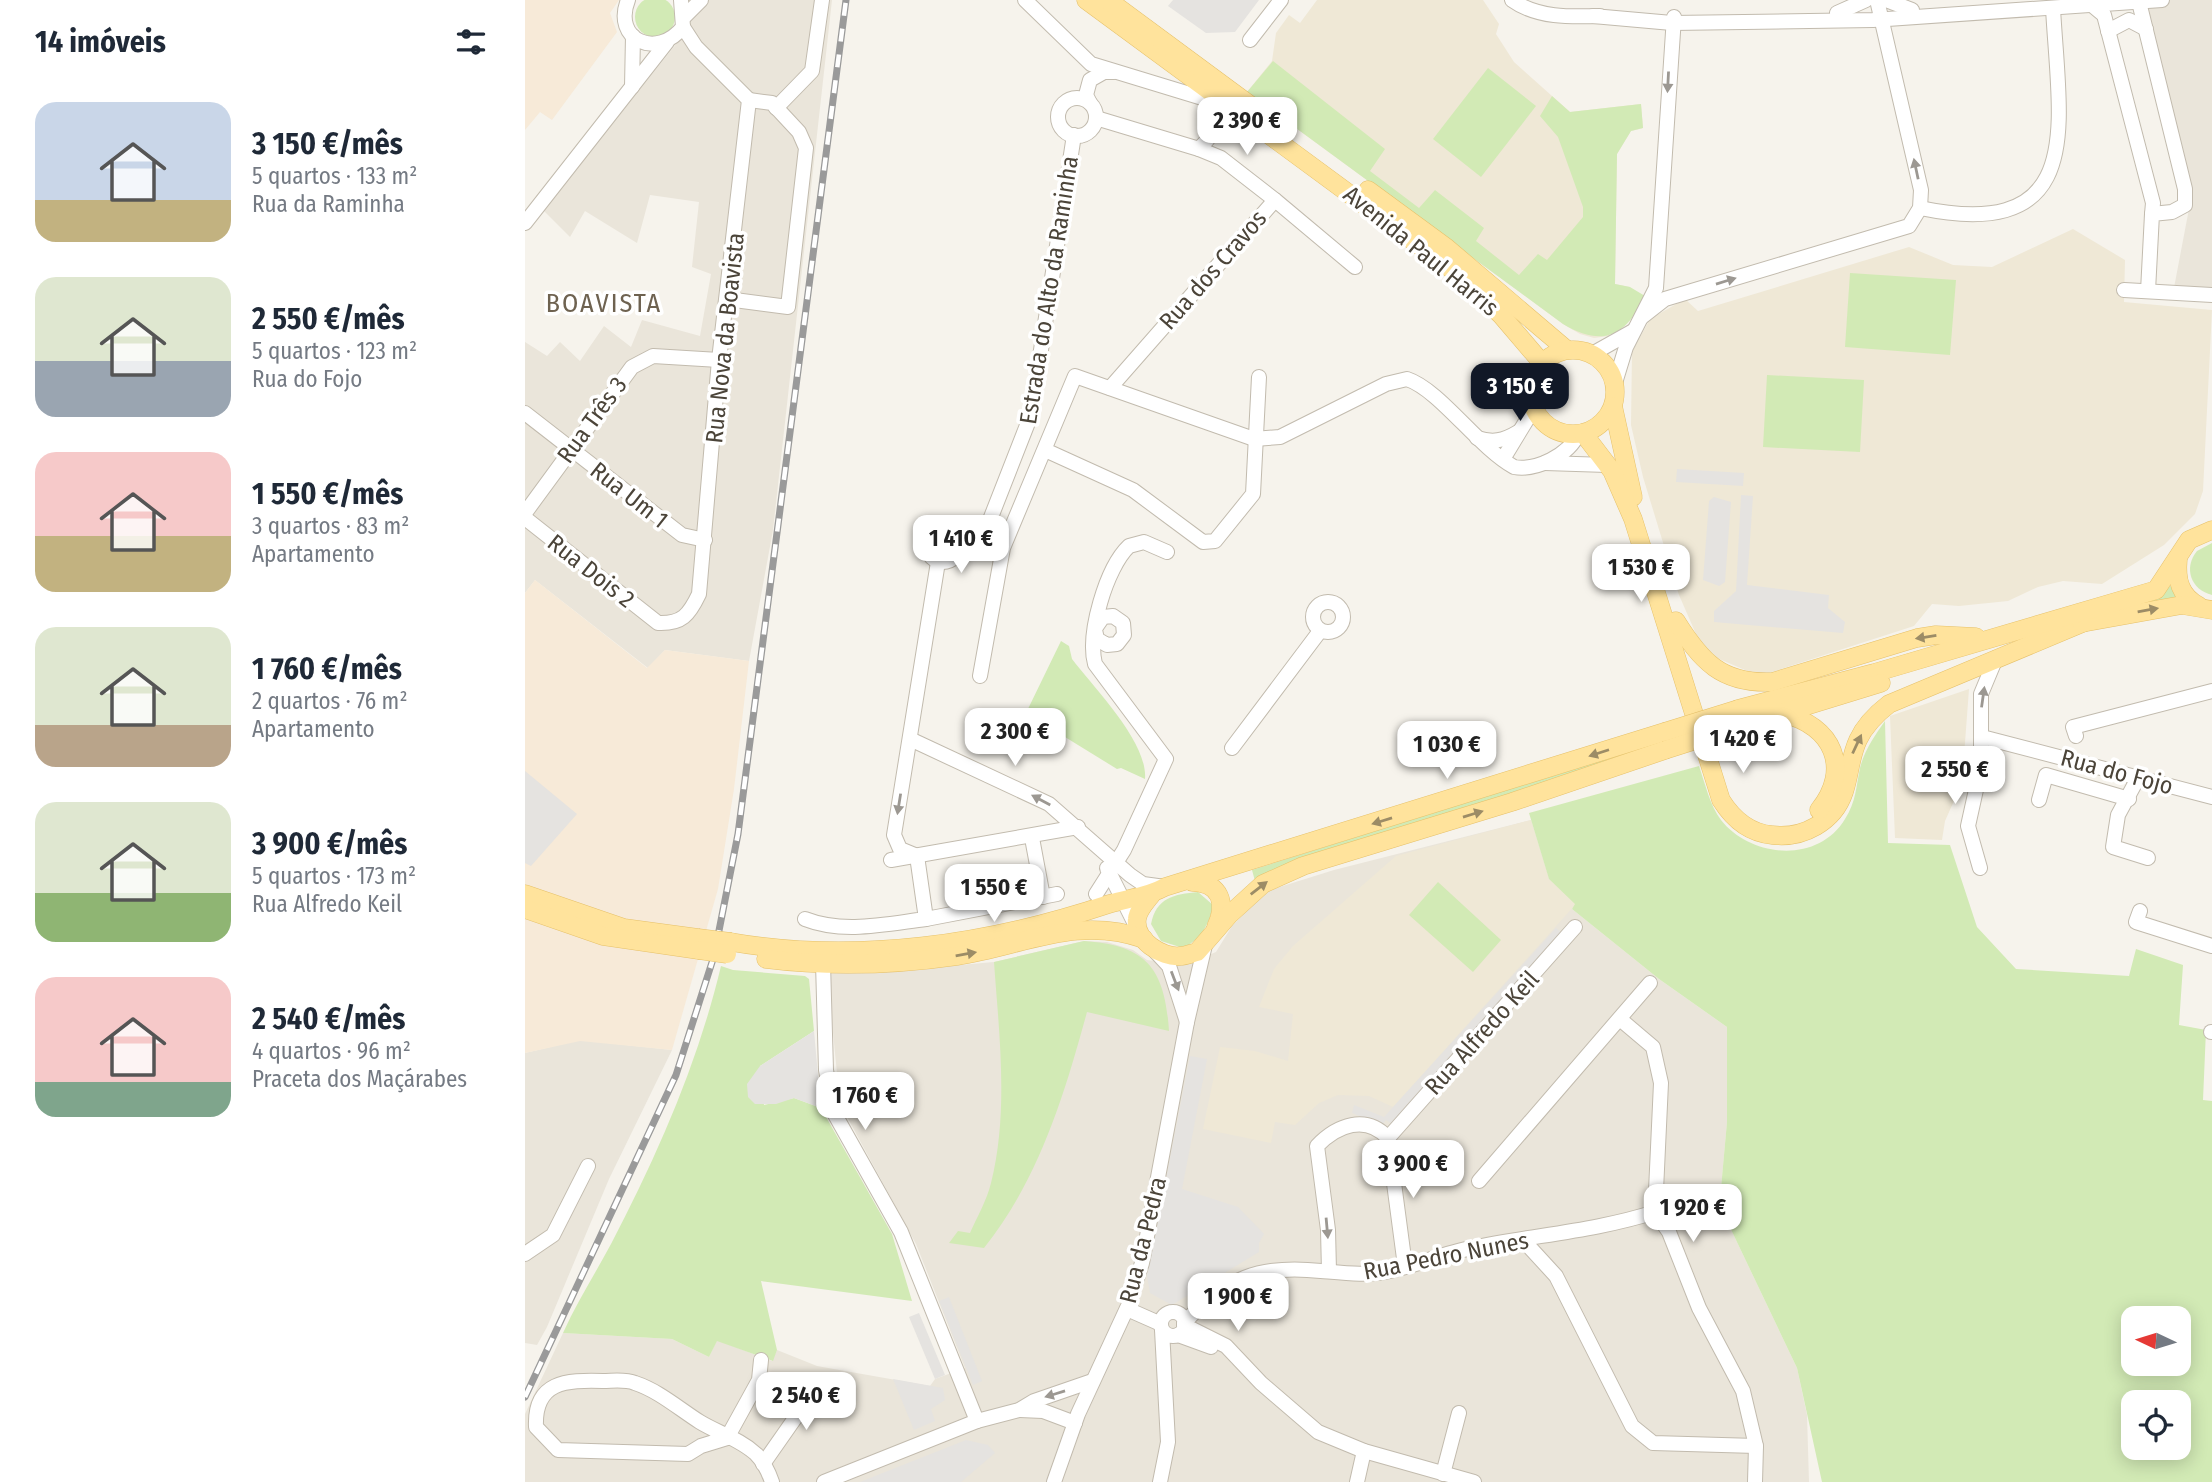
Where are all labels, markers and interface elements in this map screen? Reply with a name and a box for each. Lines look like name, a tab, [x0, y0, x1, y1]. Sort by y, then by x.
icon: filters	[452, 23, 490, 61]
text: 14 imóveis	[35, 24, 166, 60]
one-way arrow	[1663, 71, 1674, 93]
pin: 2 390 €	[1182, 97, 1312, 157]
text: 2 390 €	[1213, 106, 1281, 134]
text: 3 150 €/mês	[252, 126, 403, 162]
icon: home	[91, 130, 175, 214]
street label: Estrada do Alto da Raminha	[1014, 154, 1084, 426]
one-way arrow	[1910, 158, 1921, 180]
text: 5 quartos · 133 m²	[252, 162, 417, 190]
street label: Avenida Paul Harris	[1338, 180, 1504, 322]
text: Rua da Raminha	[252, 190, 405, 218]
street label: Rua dos Cravos	[1154, 205, 1272, 335]
street label: Rua Nova da Boavista	[700, 231, 750, 445]
one-way arrow	[1716, 276, 1737, 286]
district label: BOAVISTA	[546, 288, 662, 319]
text: 2 550 €/mês	[252, 301, 405, 337]
icon: home	[91, 305, 175, 389]
text: 5 quartos · 123 m²	[252, 337, 417, 365]
pin: 3 150 €	[1455, 364, 1585, 423]
text: Rua do Fojo	[252, 365, 362, 393]
street label: Rua Três 3	[551, 371, 633, 469]
text: 3 150 €	[1487, 372, 1553, 400]
street label: Rua Um 1	[585, 456, 673, 534]
text: 1 550 €/mês	[252, 476, 403, 512]
icon: home	[91, 480, 175, 564]
text: 3 quartos · 83 m²	[252, 512, 409, 540]
pin: 1 410 €	[896, 516, 1026, 575]
text: 1 410 €	[929, 524, 993, 552]
street label: Rua Dois 2	[542, 529, 640, 613]
text: Apartamento	[252, 540, 375, 568]
pin: 1 530 €	[1576, 544, 1706, 604]
text: 1 530 €	[1608, 553, 1674, 581]
one-way arrow	[2137, 604, 2159, 615]
one-way arrow	[1914, 632, 1936, 643]
text: 1 760 €/mês	[252, 651, 402, 687]
icon: home	[91, 655, 175, 739]
one-way arrow	[1978, 685, 1989, 707]
text: 2 quartos · 76 m²	[252, 687, 407, 715]
pin: 2 300 €	[950, 708, 1080, 768]
text: Apartamento	[252, 715, 375, 743]
pin: 1 420 €	[1678, 716, 1808, 775]
text: 2 300 €	[981, 717, 1049, 745]
pin: 1 030 €	[1382, 722, 1512, 781]
text: 1 420 €	[1710, 724, 1776, 752]
text: 1 030 €	[1413, 730, 1481, 758]
one-way arrow	[1852, 733, 1863, 754]
street label: Rua do Fojo	[2058, 744, 2176, 800]
pin: 2 550 €	[1890, 746, 2020, 806]
one-way arrow	[1589, 748, 1610, 759]
text: 2 550 €	[1921, 755, 1989, 783]
one-way arrow	[893, 793, 904, 815]
one-way arrow	[1031, 795, 1051, 806]
one-way arrow	[1463, 808, 1484, 818]
one-way arrow	[1372, 816, 1393, 827]
text: 3 900 €/mês	[252, 826, 407, 862]
icon: home	[91, 830, 175, 914]
text: 5 quartos · 173 m²	[252, 862, 416, 890]
pin: 1 550 €	[929, 864, 1059, 924]
text: 1 550 €	[961, 873, 1027, 901]
one-way arrow	[1250, 881, 1268, 896]
text: Rua Alfredo Keil	[252, 890, 402, 918]
one-way arrow	[955, 948, 977, 959]
street label: Rua Alfredo Keil	[1419, 965, 1545, 1101]
one-way arrow	[1169, 971, 1180, 992]
text: 2 540 €/mês	[252, 1001, 405, 1037]
icon: home	[91, 1005, 175, 1089]
text: 4 quartos · 96 m²	[252, 1037, 411, 1065]
text: Praceta dos Maçárabes	[252, 1065, 467, 1093]
pin: 1 760 €	[800, 1072, 930, 1132]
text: 1 760 €	[832, 1081, 898, 1109]
pin: 3 900 €	[1348, 1140, 1478, 1200]
text: 3 900 €	[1378, 1149, 1448, 1177]
street label: Rua da Pedra	[1114, 1174, 1172, 1306]
pin: 1 920 €	[1628, 1184, 1758, 1244]
text: 1 920 €	[1660, 1193, 1726, 1221]
one-way arrow	[1322, 1217, 1333, 1239]
street label: Rua Pedro Nunes	[1361, 1226, 1531, 1286]
pin: 1 900 €	[1173, 1274, 1303, 1333]
text: 1 900 €	[1204, 1282, 1272, 1310]
north arrow	[2121, 1306, 2191, 1376]
map controls	[2121, 1306, 2191, 1460]
pin: 2 540 €	[741, 1372, 871, 1432]
text: 2 540 €	[772, 1381, 840, 1409]
one-way arrow	[1044, 1390, 1065, 1400]
button: locate	[2121, 1390, 2191, 1460]

